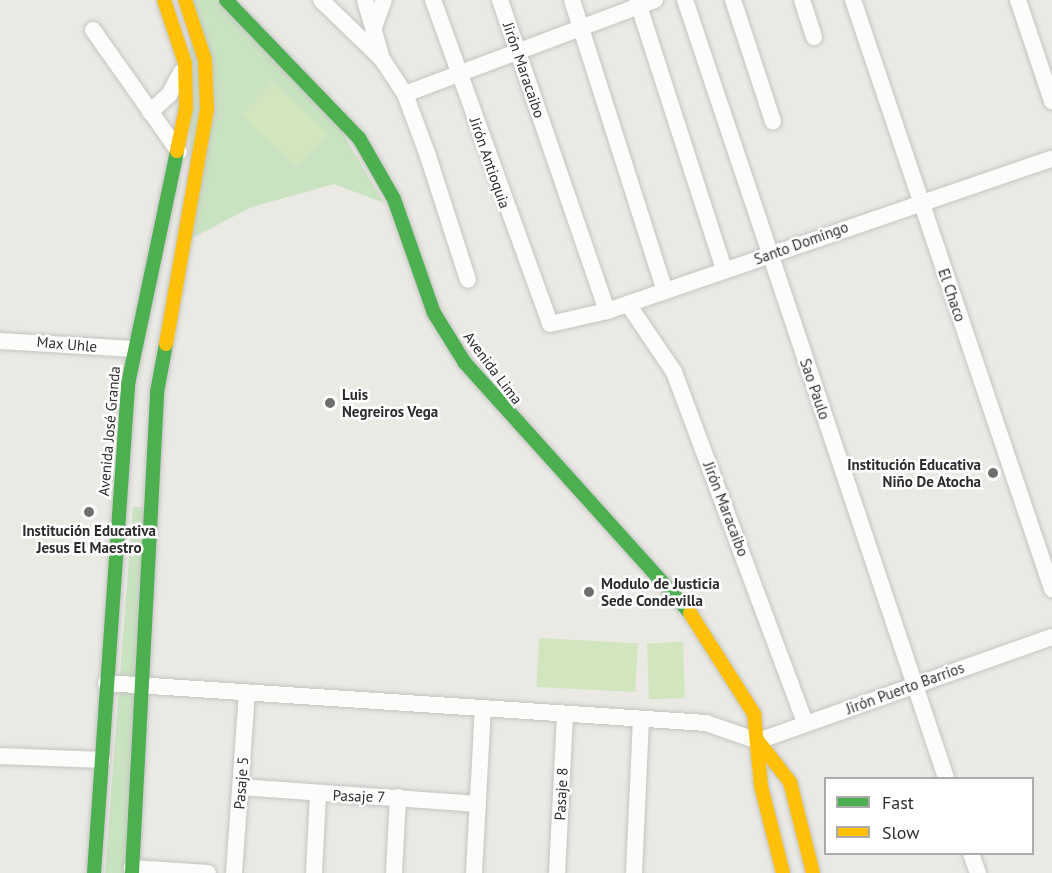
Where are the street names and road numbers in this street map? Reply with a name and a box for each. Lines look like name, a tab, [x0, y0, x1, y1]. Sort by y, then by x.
street label: Jirón Maracaibo	[499, 20, 549, 120]
street label: Jirón Antioquia	[466, 115, 514, 211]
street label: Santo Domingo	[751, 218, 851, 268]
street label: El Chaco	[935, 266, 969, 324]
street label: Avenida Lima	[460, 328, 526, 408]
street label: Max Uhle	[36, 332, 98, 356]
street label: Sao Paulo	[796, 356, 834, 422]
street label: Avenida José Granda	[94, 365, 124, 497]
street label: Jirón Maracaibo	[700, 459, 752, 559]
street label: Jirón Puerto Barrios	[843, 658, 967, 718]
street label: Pasaje 5	[230, 756, 252, 810]
street label: Pasaje 8	[551, 767, 571, 821]
street label: Pasaje 7	[332, 786, 386, 806]

